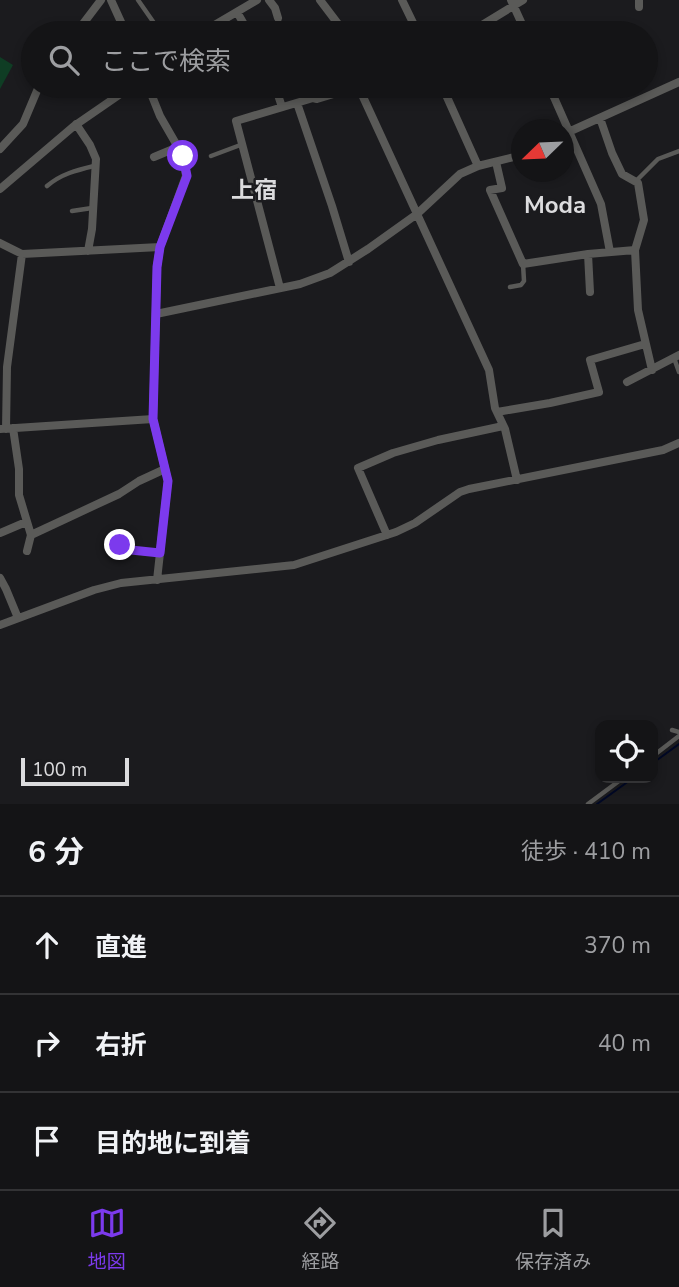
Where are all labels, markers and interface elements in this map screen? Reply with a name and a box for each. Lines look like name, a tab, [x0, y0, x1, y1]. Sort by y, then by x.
search box	[21, 21, 658, 98]
icon: search	[45, 41, 83, 79]
text: ここで検索	[101, 44, 231, 79]
north arrow	[511, 119, 574, 182]
route start	[167, 140, 198, 171]
district label: 上宿	[231, 175, 277, 206]
district label: Moda	[524, 189, 586, 221]
route end	[104, 529, 135, 560]
map controls	[595, 720, 658, 783]
button: locate	[595, 720, 658, 783]
scale bar	[21, 755, 130, 787]
text: 100 m	[32, 757, 87, 783]
text: 6 分	[28, 832, 84, 873]
text: 徒歩 · 410 m	[521, 836, 651, 867]
icon: ahead	[28, 926, 66, 964]
text: 直進	[95, 930, 147, 965]
text: 370 m	[584, 930, 651, 961]
icon: right	[28, 1024, 66, 1062]
text: 右折	[95, 1028, 147, 1063]
text: 40 m	[598, 1028, 651, 1059]
icon: arrive	[28, 1122, 66, 1160]
text: 目的地に到着	[95, 1126, 251, 1161]
tab: 地図	[88, 1204, 126, 1275]
tab: 経路	[301, 1204, 339, 1275]
tab: 保存済み	[515, 1204, 591, 1275]

